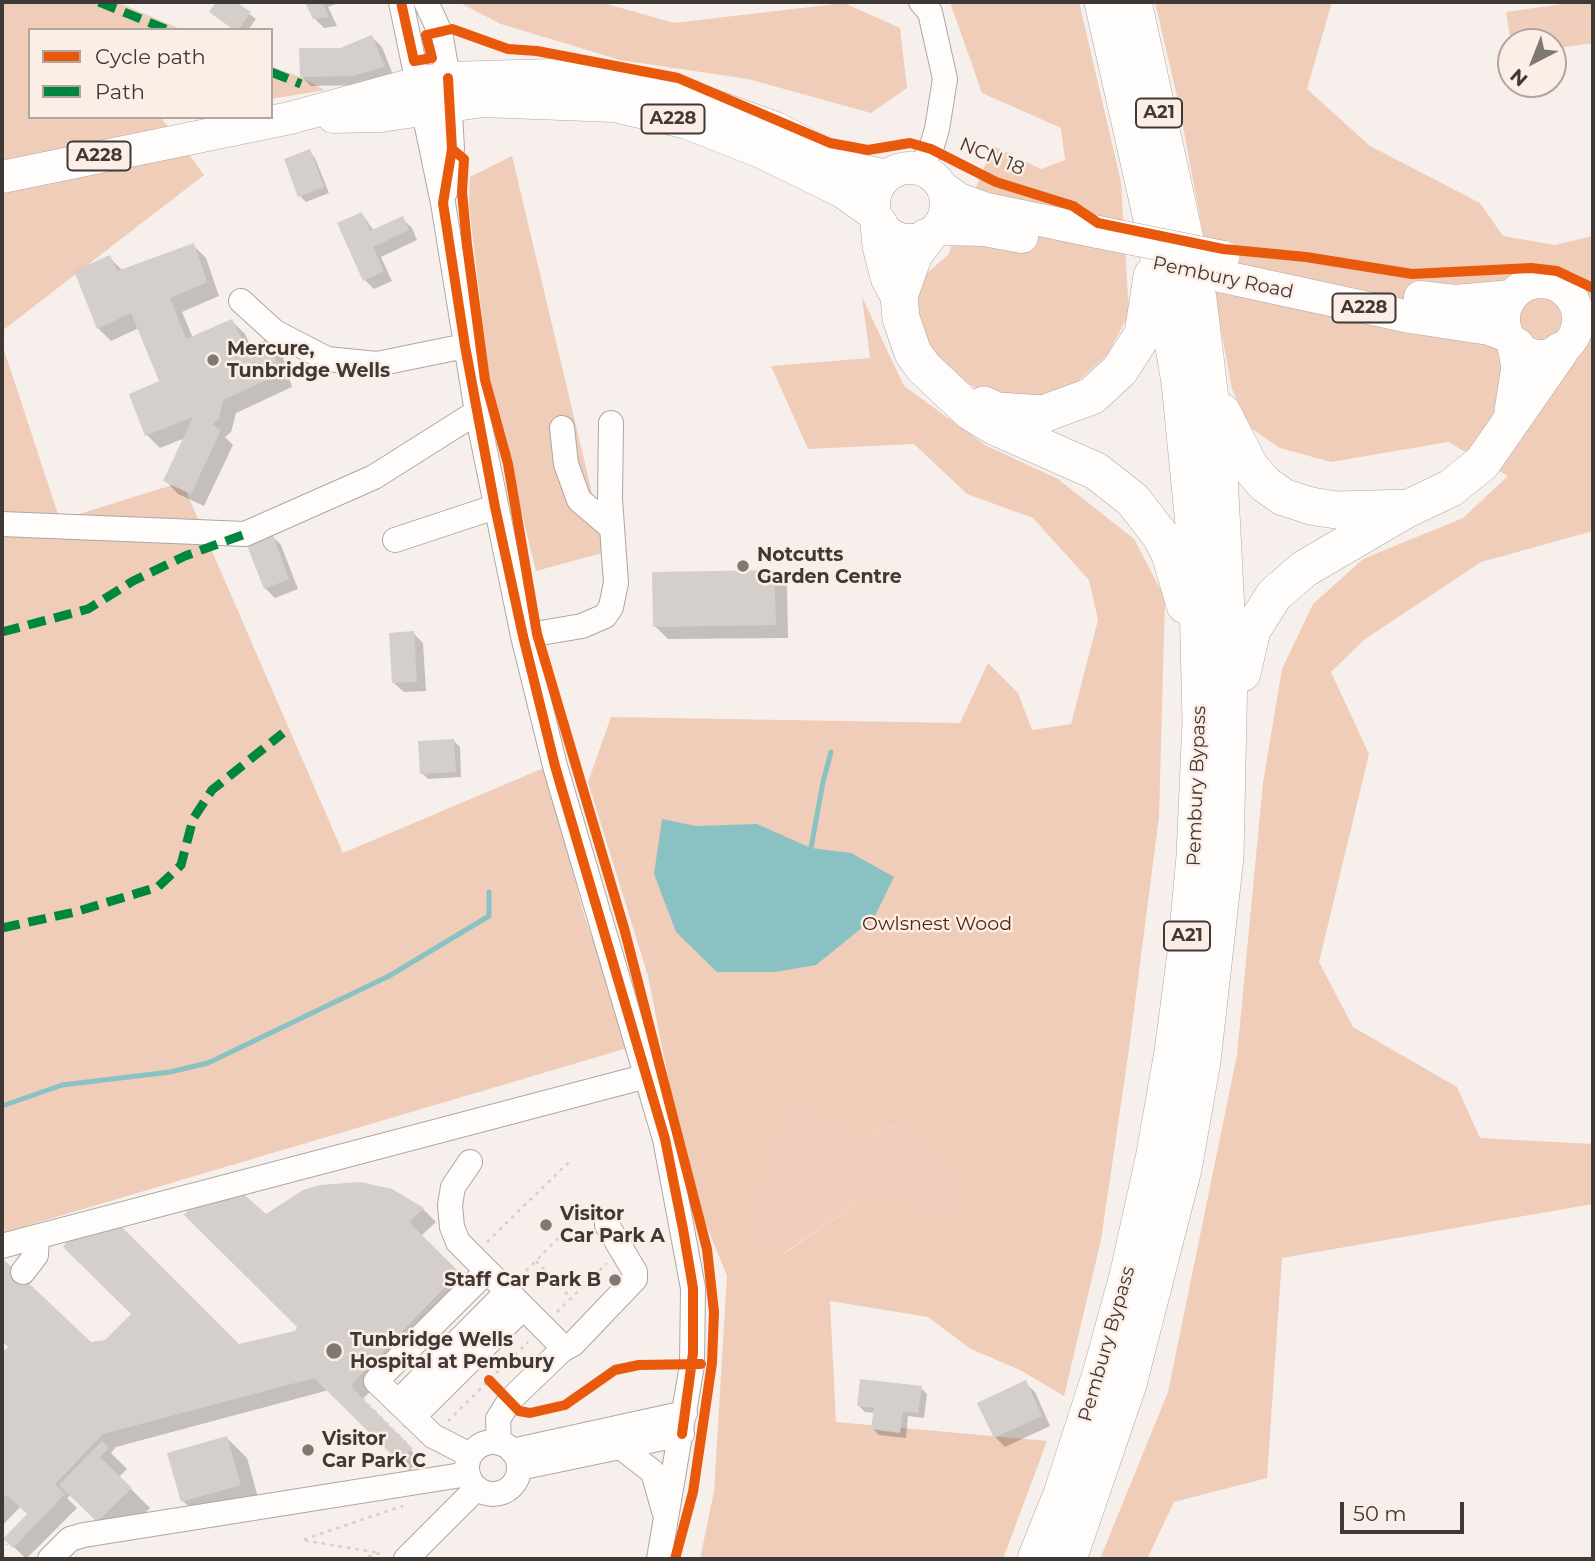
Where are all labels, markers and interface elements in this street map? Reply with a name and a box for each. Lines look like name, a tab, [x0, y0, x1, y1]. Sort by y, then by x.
legend	[28, 28, 273, 119]
north arrow	[1497, 28, 1567, 98]
text: Cycle path	[95, 44, 206, 69]
text: N	[1506, 64, 1532, 91]
text: Path	[95, 79, 145, 104]
road number: A21	[1136, 98, 1182, 128]
road number: A228	[642, 104, 704, 134]
street label: NCN 18	[956, 133, 1028, 181]
road number: A228	[68, 141, 130, 170]
street label: Pembury Road	[1151, 252, 1295, 304]
road number: A228	[1332, 294, 1396, 322]
place label: Mercure, Tunbridge Wells	[227, 338, 390, 382]
marker: Mercure, Tunbridge Wells	[205, 352, 221, 368]
place label: Notcutts Garden Centre	[757, 544, 902, 588]
marker: Notcutts Garden Centre	[735, 558, 751, 574]
street label: Pembury Bypass	[1183, 705, 1211, 867]
park label: Owlsnest Wood	[862, 913, 1012, 935]
road number: A21	[1164, 922, 1210, 951]
place label: Visitor Car Park A	[560, 1203, 665, 1247]
marker: Visitor Car Park A	[538, 1217, 554, 1233]
street label: Pembury Bypass	[1074, 1264, 1140, 1424]
place label: Staff Car Park B	[444, 1269, 601, 1291]
marker: Staff Car Park B	[607, 1272, 623, 1288]
place label: Tunbridge Wells Hospital at Pembury	[350, 1329, 554, 1373]
marker: Tunbridge Wells Hospital at Pembury	[324, 1341, 344, 1361]
place label: Visitor Car Park C	[322, 1428, 426, 1472]
marker: Visitor Car Park C	[300, 1442, 316, 1458]
scale bar	[1343, 1488, 1467, 1532]
text: 50 m	[1353, 1501, 1407, 1526]

